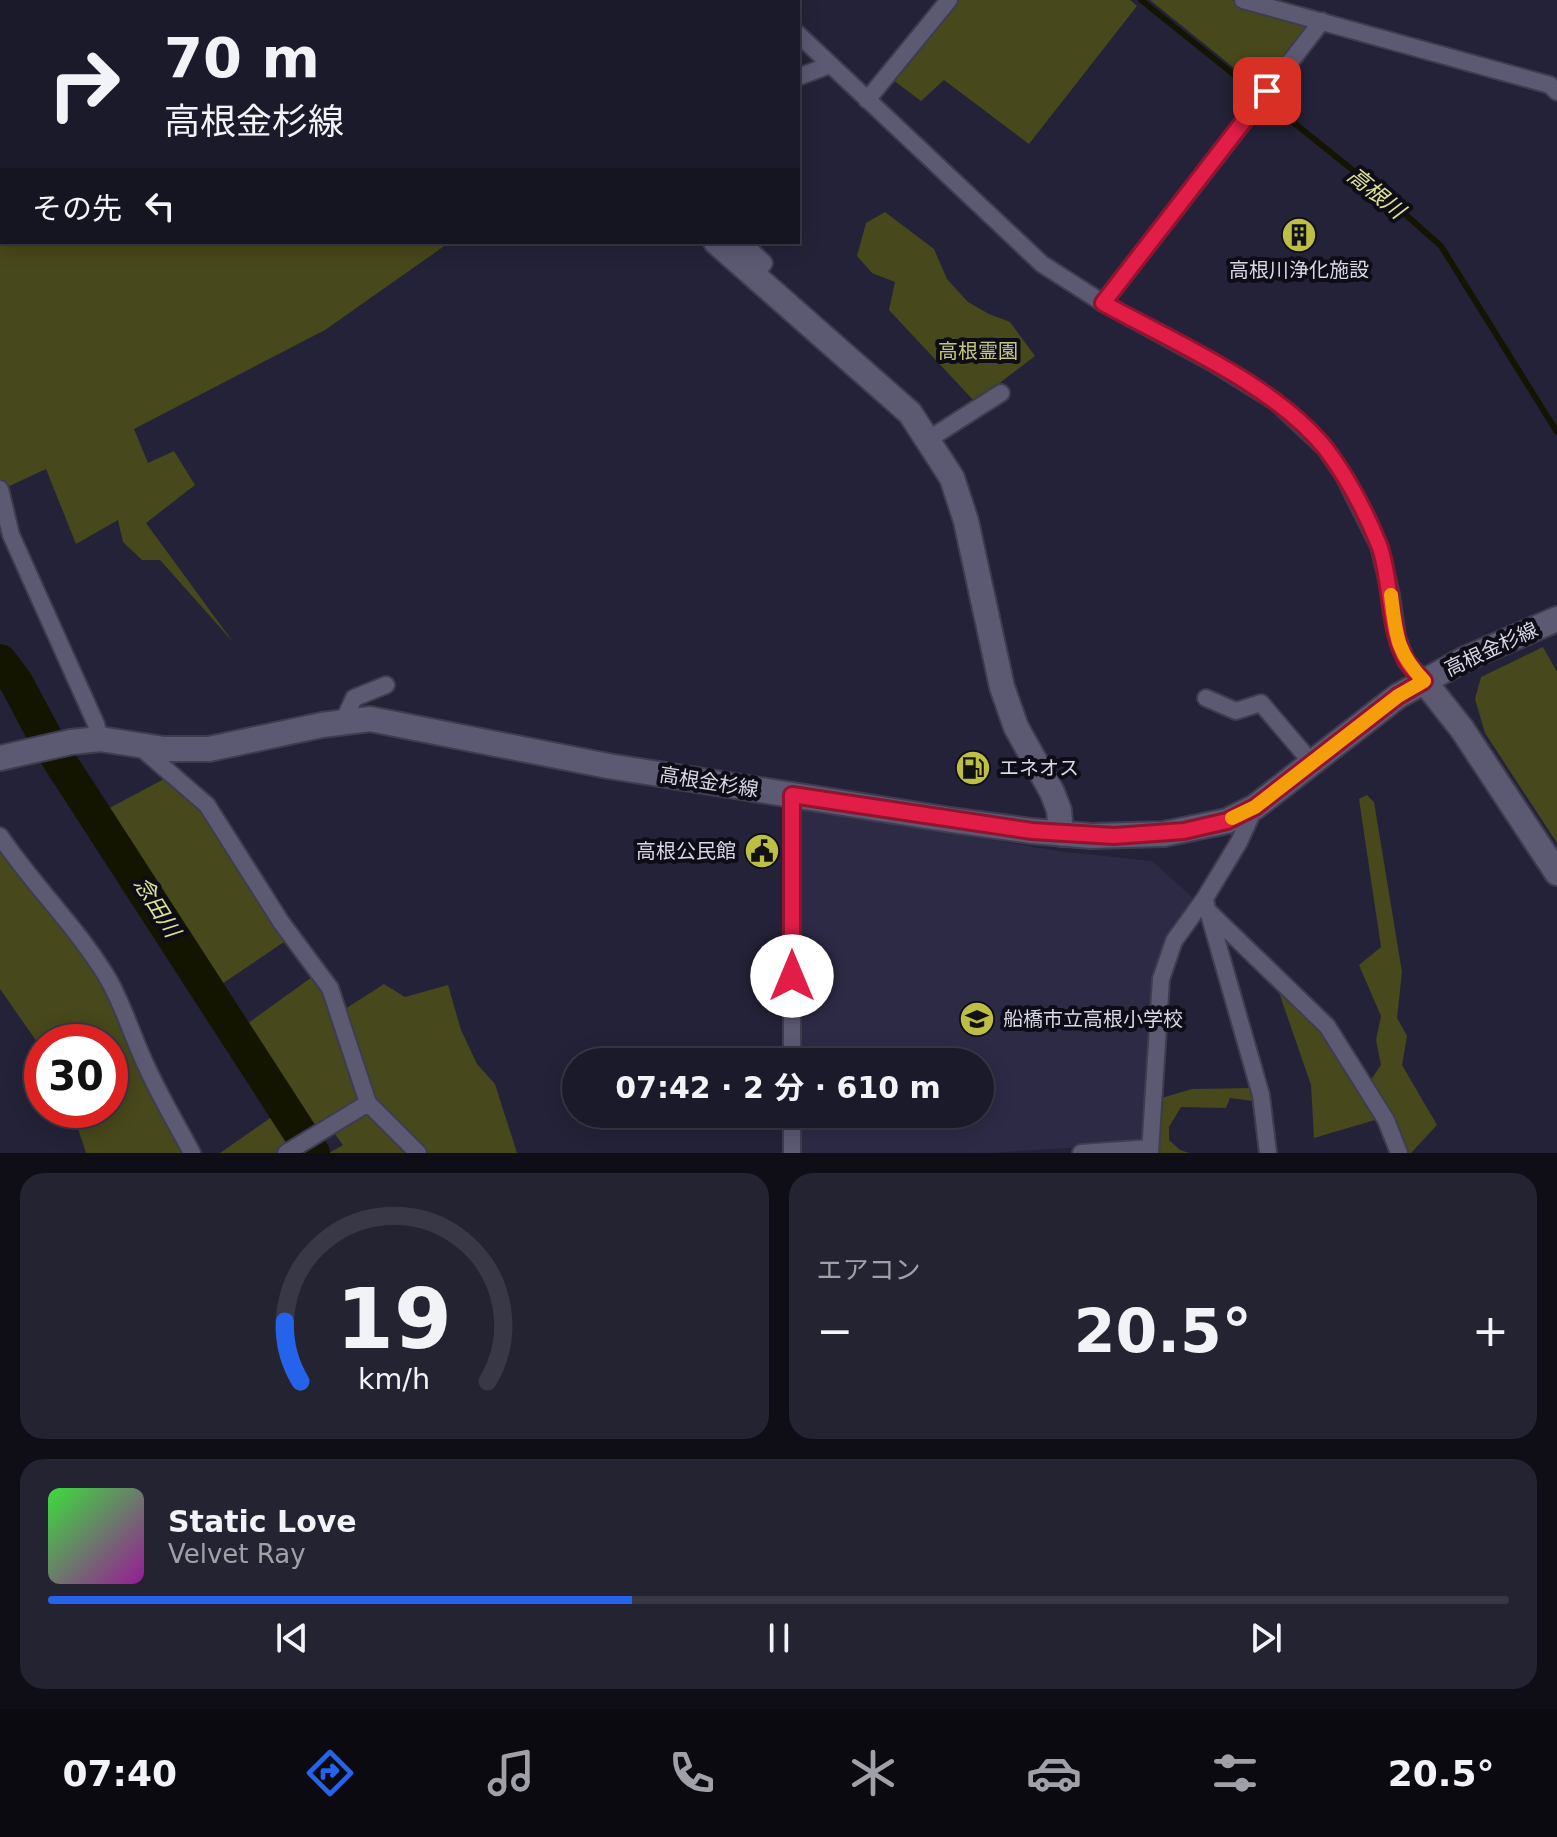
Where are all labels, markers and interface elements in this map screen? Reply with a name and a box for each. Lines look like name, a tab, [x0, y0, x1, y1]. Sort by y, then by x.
text: 70 m	[164, 25, 320, 90]
icon: right	[32, 32, 136, 136]
pin	[1233, 57, 1301, 125]
icon: arrive	[1245, 69, 1289, 113]
text: 高根金杉線	[164, 101, 344, 142]
water label: 高根川	[1342, 163, 1411, 225]
icon: left	[138, 184, 182, 228]
text: その先	[32, 191, 122, 226]
building icon: 高根川浄化施設	[1280, 216, 1318, 254]
place label: 高根川浄化施設	[1229, 258, 1369, 282]
park label: 高根霊園	[938, 339, 1018, 363]
street label: 高根金杉線	[1441, 617, 1541, 681]
fuel station icon: エネオス	[954, 749, 992, 787]
place label: エネオス	[999, 756, 1079, 780]
street label: 高根金杉線	[658, 762, 760, 802]
public building icon: 高根公民館	[743, 832, 781, 870]
place label: 高根公民館	[636, 839, 736, 863]
water label: 念田川	[129, 872, 186, 943]
position arrow	[750, 934, 834, 1018]
school or university icon: 船橋市立高根小学校	[958, 1000, 996, 1038]
place label: 船橋市立高根小学校	[1003, 1007, 1183, 1031]
speed limit sign: 30	[24, 1024, 128, 1128]
text: 07:42 · 2 分 · 610 m	[615, 1070, 941, 1105]
text: エアコン	[817, 1255, 921, 1285]
text: 19	[336, 1271, 452, 1368]
text: 20.5°	[1074, 1296, 1252, 1366]
text: −	[817, 1305, 853, 1356]
text: +	[1472, 1305, 1509, 1356]
text: km/h	[358, 1362, 430, 1396]
text: Static Love	[168, 1504, 357, 1539]
text: Velvet Ray	[168, 1539, 306, 1569]
icon: previous	[270, 1616, 314, 1660]
icon: pause	[757, 1616, 801, 1660]
icon: next	[1244, 1616, 1288, 1660]
icon: directions	[302, 1745, 358, 1801]
icon: music	[483, 1745, 539, 1801]
icon: phone	[664, 1745, 720, 1801]
icon: climate	[845, 1745, 901, 1801]
icon: car	[1026, 1745, 1082, 1801]
icon: filters	[1207, 1745, 1263, 1801]
text: 07:40	[62, 1753, 177, 1794]
text: 20.5°	[1388, 1753, 1494, 1794]

